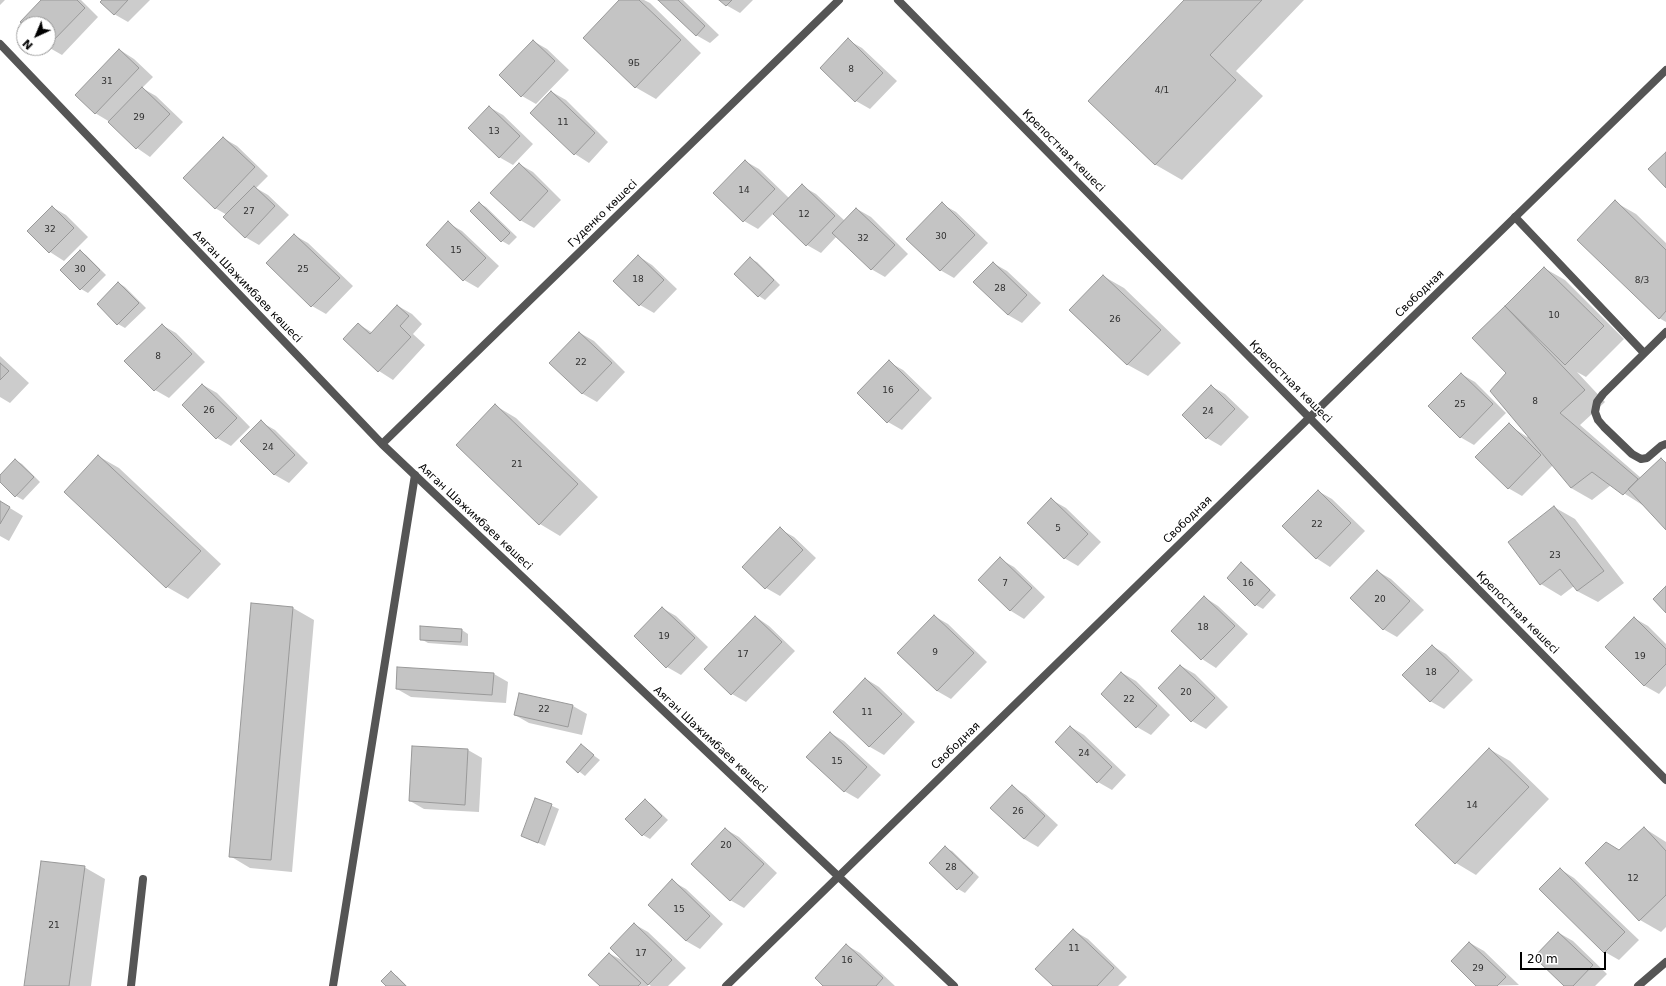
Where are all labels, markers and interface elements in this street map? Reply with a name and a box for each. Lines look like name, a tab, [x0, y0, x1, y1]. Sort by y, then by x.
north arrow	[16, 16, 56, 56]
text: N	[20, 36, 36, 52]
house number: 9Б	[628, 59, 640, 69]
house number: 8	[848, 65, 854, 75]
house number: 31	[101, 77, 113, 87]
house number: 4/1	[1155, 86, 1169, 96]
street label: Крепостная көшесі	[1019, 107, 1107, 195]
house number: 29	[133, 113, 145, 123]
house number: 11	[557, 118, 569, 128]
house number: 13	[488, 127, 500, 137]
street label: Гуденко көшесі	[566, 178, 640, 250]
house number: 14	[738, 186, 750, 196]
house number: 27	[243, 207, 255, 217]
house number: 12	[798, 210, 810, 220]
house number: 32	[44, 225, 56, 235]
street label: Аяган Шажимбаев көшесі	[190, 228, 304, 346]
house number: 30	[935, 232, 947, 242]
house number: 32	[857, 234, 869, 244]
house number: 15	[450, 246, 462, 256]
house number: 30	[74, 265, 86, 275]
house number: 25	[297, 265, 309, 275]
street label: Свободная	[1393, 268, 1447, 320]
house number: 18	[632, 275, 644, 285]
house number: 8/3	[1635, 276, 1649, 286]
house number: 28	[994, 284, 1006, 294]
house number: 10	[1548, 311, 1560, 321]
house number: 26	[1109, 315, 1121, 325]
street label: Крепостная көшесі	[1246, 338, 1334, 426]
house number: 8	[155, 352, 161, 362]
house number: 22	[575, 358, 587, 368]
house number: 16	[882, 386, 894, 396]
house number: 8	[1532, 397, 1538, 407]
house number: 25	[1454, 400, 1466, 410]
house number: 26	[203, 406, 215, 416]
house number: 24	[1202, 407, 1214, 417]
house number: 24	[262, 443, 274, 453]
house number: 21	[511, 460, 523, 470]
street label: Аяган Шажимбаев көшесі	[415, 461, 535, 573]
street label: Свободная	[1161, 494, 1215, 546]
house number: 22	[1311, 520, 1323, 530]
house number: 5	[1055, 524, 1061, 534]
house number: 23	[1549, 551, 1561, 561]
street label: Крепостная көшесі	[1473, 569, 1561, 657]
house number: 7	[1002, 579, 1008, 589]
house number: 16	[1242, 579, 1254, 589]
house number: 20	[1374, 595, 1386, 605]
house number: 18	[1197, 623, 1209, 633]
house number: 19	[658, 632, 670, 642]
house number: 9	[932, 648, 938, 658]
house number: 17	[737, 650, 749, 660]
house number: 19	[1634, 652, 1646, 662]
house number: 18	[1425, 668, 1437, 678]
street label: Аяган Шажимбаев көшесі	[650, 684, 770, 796]
house number: 20	[1180, 688, 1192, 698]
house number: 22	[1123, 695, 1135, 705]
house number: 22	[538, 705, 550, 715]
house number: 11	[861, 708, 873, 718]
street label: Свободная	[929, 720, 983, 772]
house number: 24	[1078, 749, 1090, 759]
house number: 15	[831, 757, 843, 767]
house number: 14	[1466, 801, 1478, 811]
house number: 26	[1012, 807, 1024, 817]
house number: 20	[720, 841, 732, 851]
house number: 28	[945, 863, 957, 873]
house number: 12	[1627, 874, 1639, 884]
house number: 15	[673, 905, 685, 915]
house number: 21	[48, 921, 60, 931]
house number: 11	[1068, 944, 1080, 954]
scale bar	[1522, 944, 1608, 970]
house number: 17	[635, 949, 647, 959]
text: 20 m	[1527, 952, 1558, 966]
house number: 16	[841, 956, 853, 966]
house number: 29	[1472, 964, 1484, 974]

